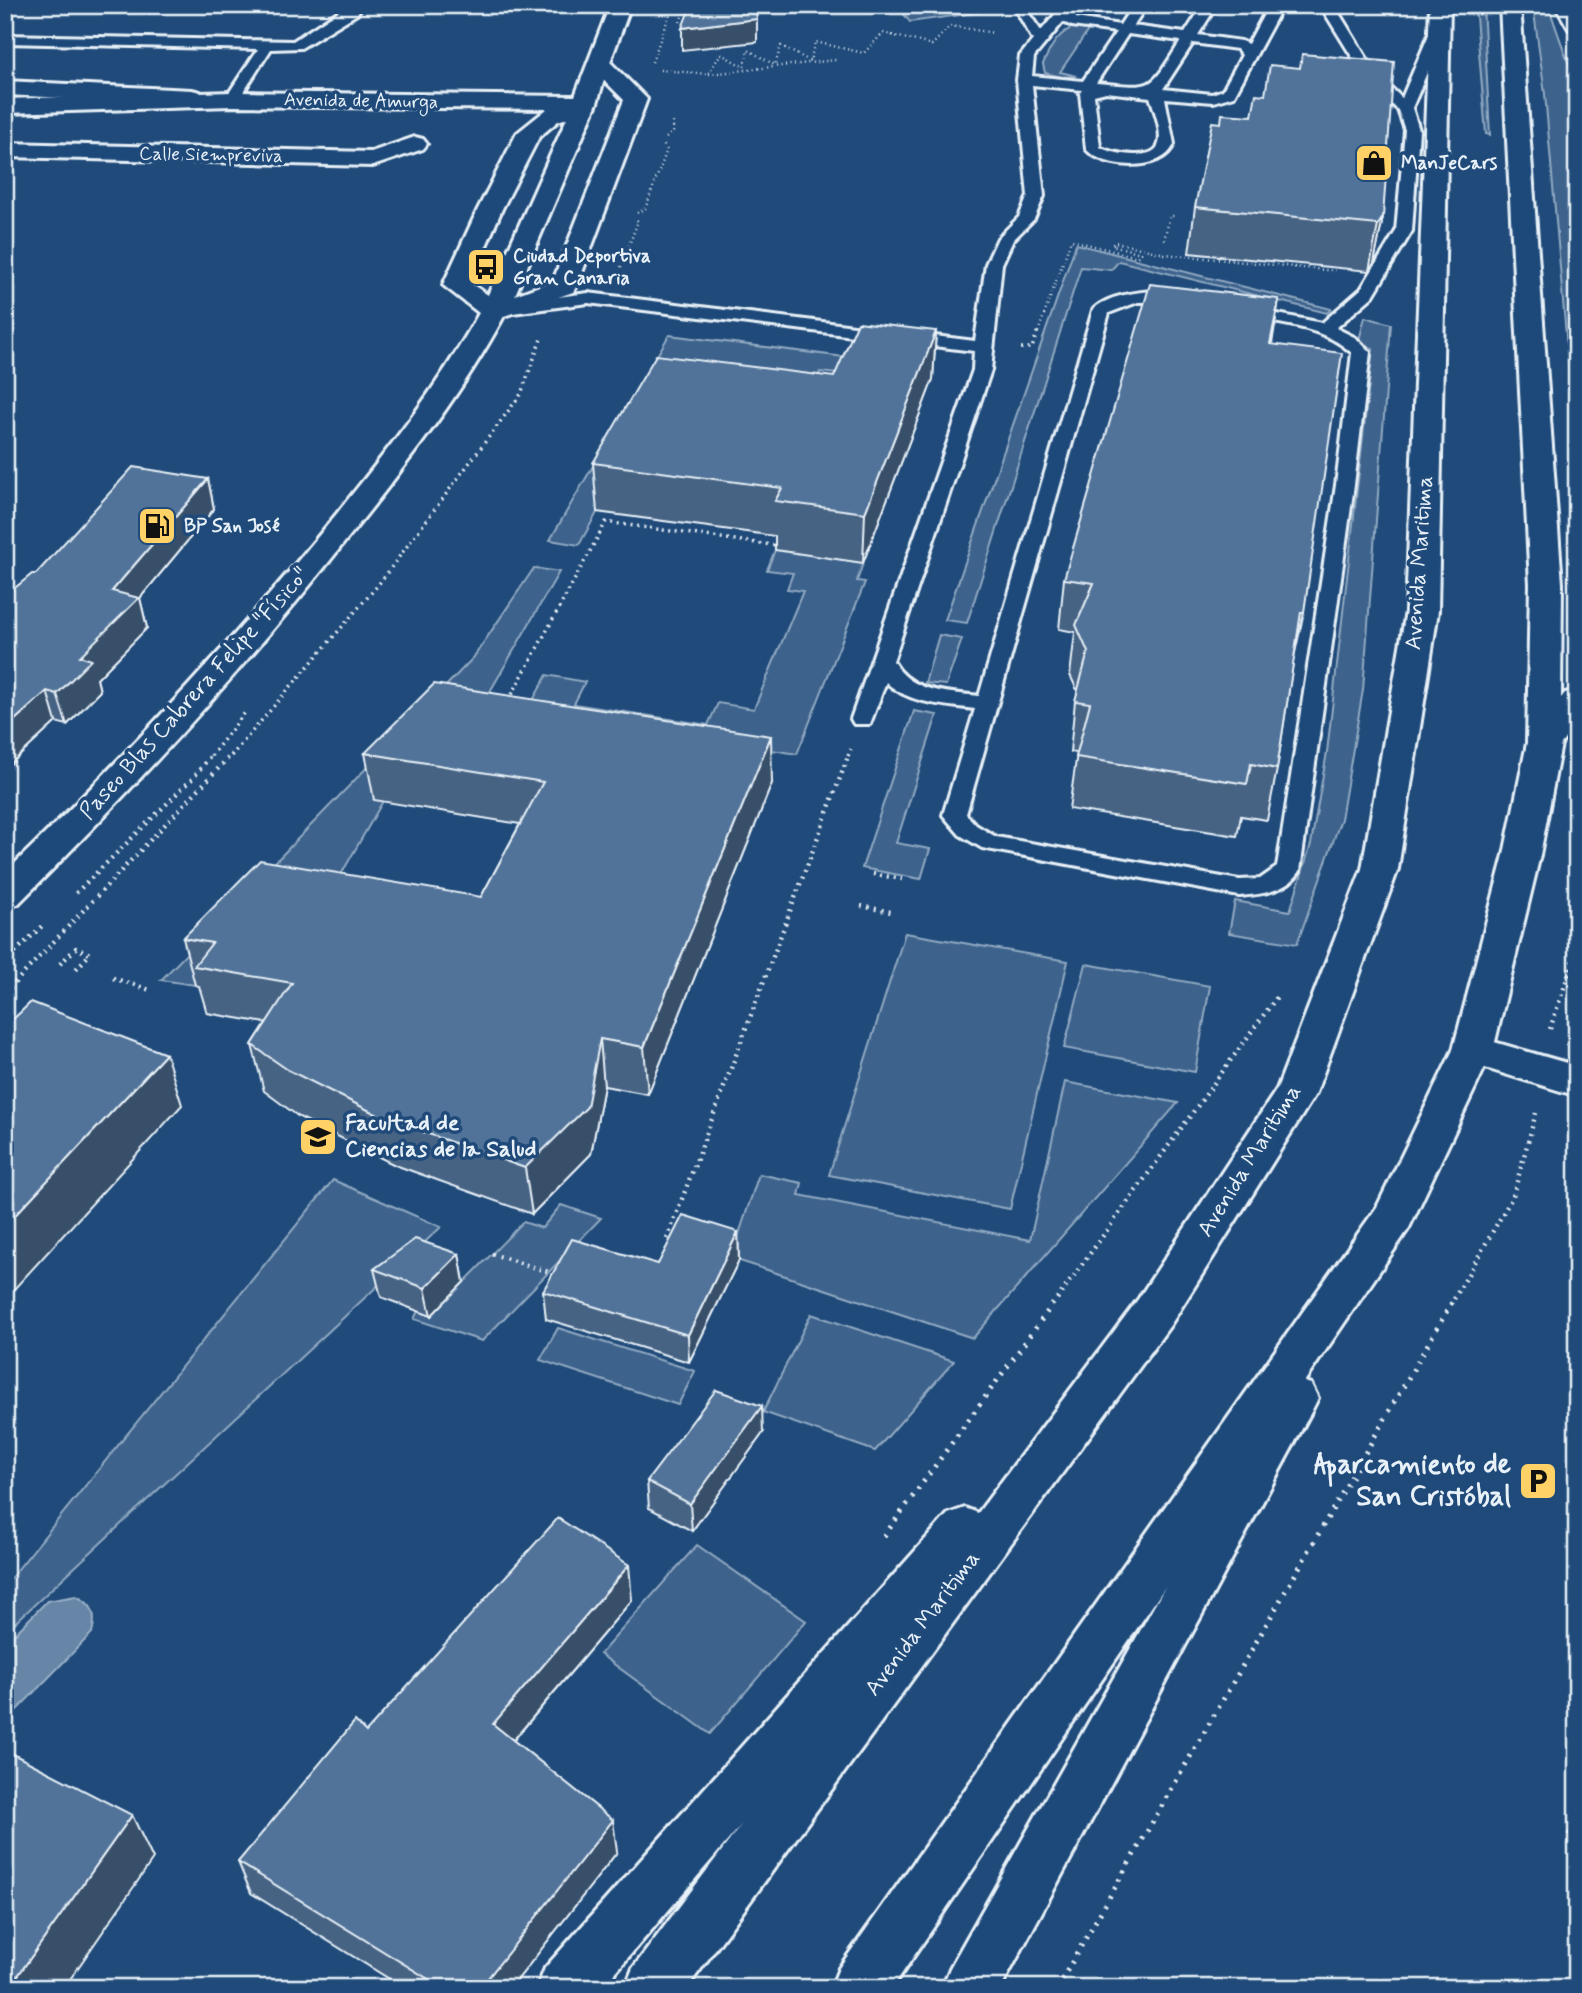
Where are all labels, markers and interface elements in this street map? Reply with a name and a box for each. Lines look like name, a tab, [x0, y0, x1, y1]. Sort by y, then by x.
street label: Avenida de Amurga	[284, 87, 438, 117]
street label: Calle Siempreviva	[139, 141, 283, 169]
shop icon: ManJeCars	[1353, 142, 1395, 184]
place label: ManJeCars	[1401, 151, 1498, 176]
place label: Ciudad Deportiva Gran Canaria	[513, 244, 651, 291]
bus stop icon: Ciudad Deportiva Gran Canaria	[465, 246, 507, 288]
street label: Avenida Maritima	[1399, 475, 1441, 651]
fuel station icon: BP San José	[136, 505, 178, 547]
place label: BP San José	[184, 514, 280, 539]
street label: Paseo Blas Cabrera Felipe "Físico"	[73, 561, 317, 827]
street label: Avenida Maritima	[1191, 1079, 1309, 1243]
place label: Facultad de Ciencias de la Salud	[345, 1109, 536, 1165]
school or university icon: Facultad de Ciencias de la Salud	[297, 1116, 339, 1158]
place label: Aparcamiento de San Cristóbal	[1314, 1447, 1511, 1516]
parking icon: Aparcamiento de San Cristóbal	[1517, 1460, 1559, 1502]
street label: Avenida Maritima	[858, 1545, 988, 1703]

